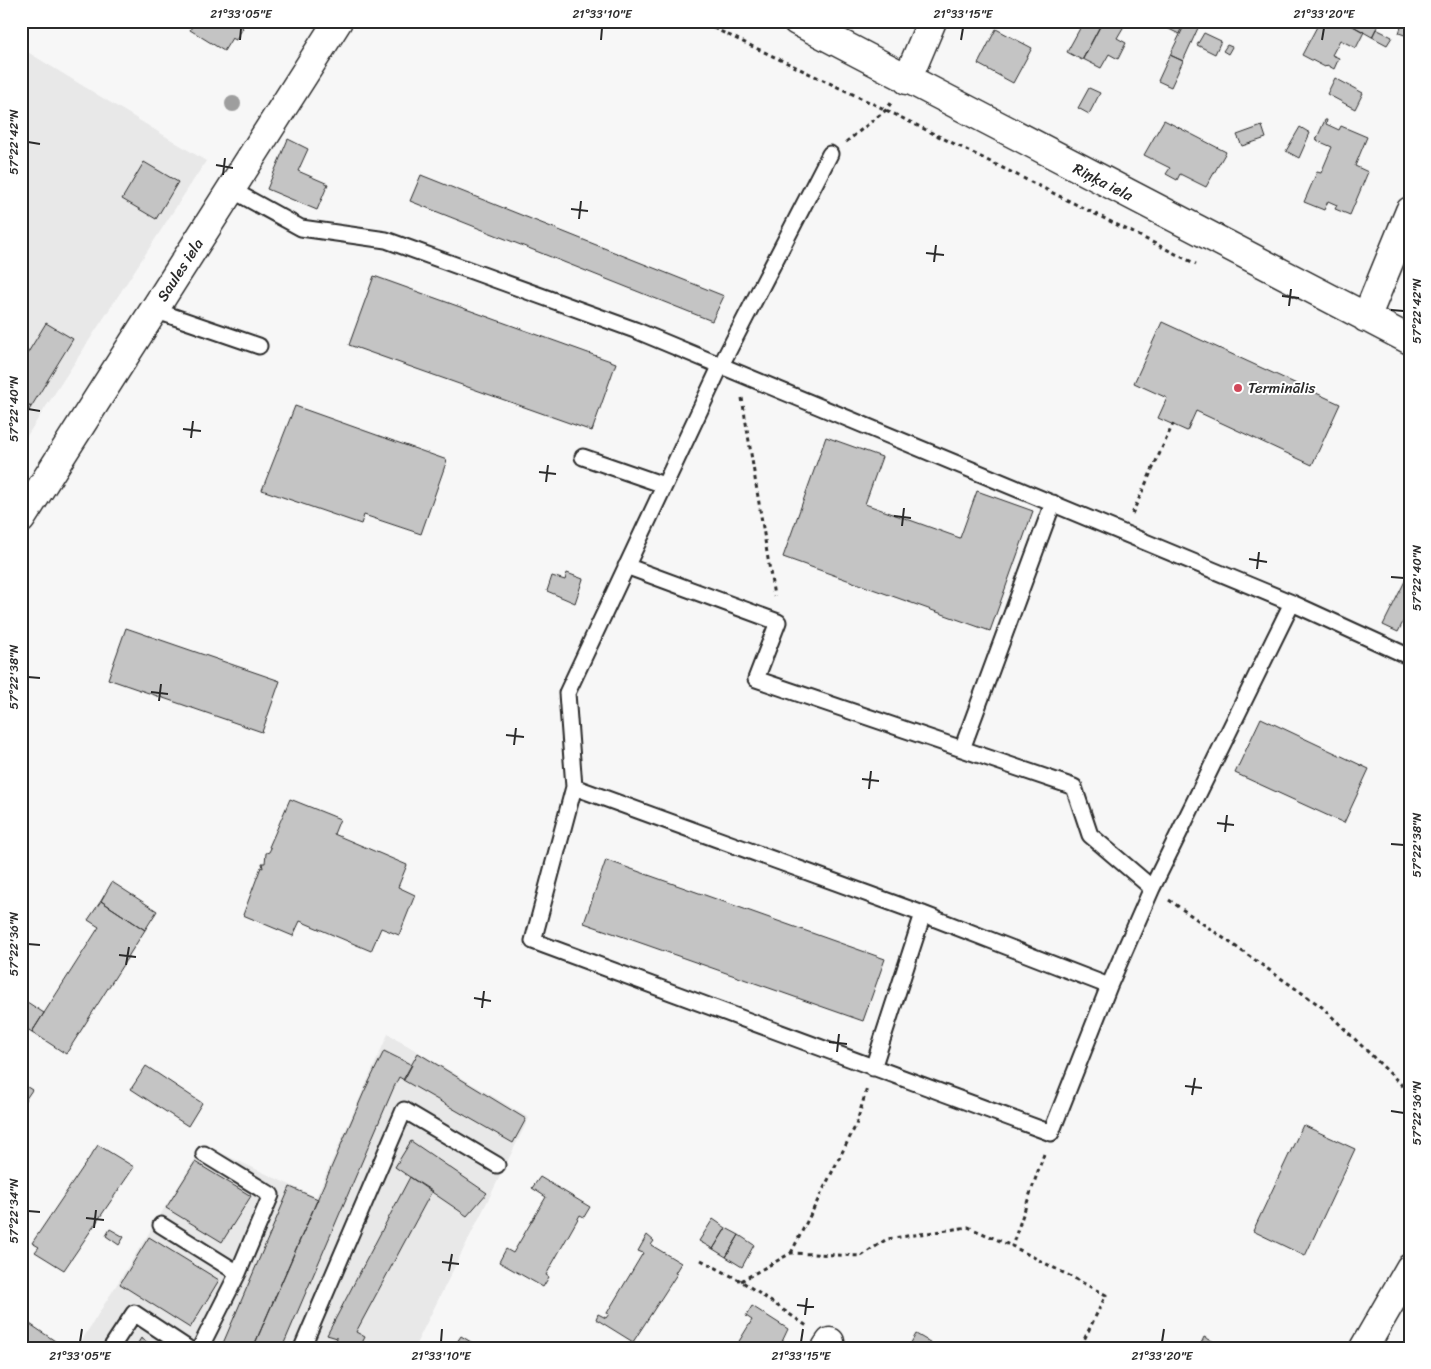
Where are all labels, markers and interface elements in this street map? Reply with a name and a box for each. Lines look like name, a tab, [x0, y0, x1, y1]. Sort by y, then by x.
text: 21°33'05"E	[210, 3, 273, 25]
text: 21°33'10"E	[572, 3, 633, 25]
text: 21°33'15"E	[934, 3, 994, 25]
text: 21°33'20"E	[1294, 3, 1356, 25]
text: 57°22'42"N	[3, 109, 25, 175]
street label: Riņķa iela	[1068, 156, 1138, 208]
street label: Saules iela	[150, 233, 210, 307]
text: 57°22'42"N	[1406, 278, 1428, 344]
text: 57°22'40"N	[3, 375, 25, 442]
place label: Terminālis	[1248, 375, 1316, 401]
marker: Terminālis	[1232, 382, 1244, 394]
text: 57°22'40"N	[1406, 544, 1428, 611]
text: 57°22'38"N	[3, 644, 25, 709]
text: 57°22'38"N	[1406, 812, 1428, 877]
text: 57°22'36"N	[3, 911, 25, 976]
text: 57°22'36"N	[1406, 1080, 1428, 1145]
text: 57°22'34"N	[3, 1178, 25, 1244]
text: 21°33'05"E	[49, 1345, 112, 1367]
text: 21°33'10"E	[411, 1345, 472, 1367]
text: 21°33'15"E	[772, 1345, 832, 1367]
text: 21°33'20"E	[1132, 1345, 1194, 1367]

